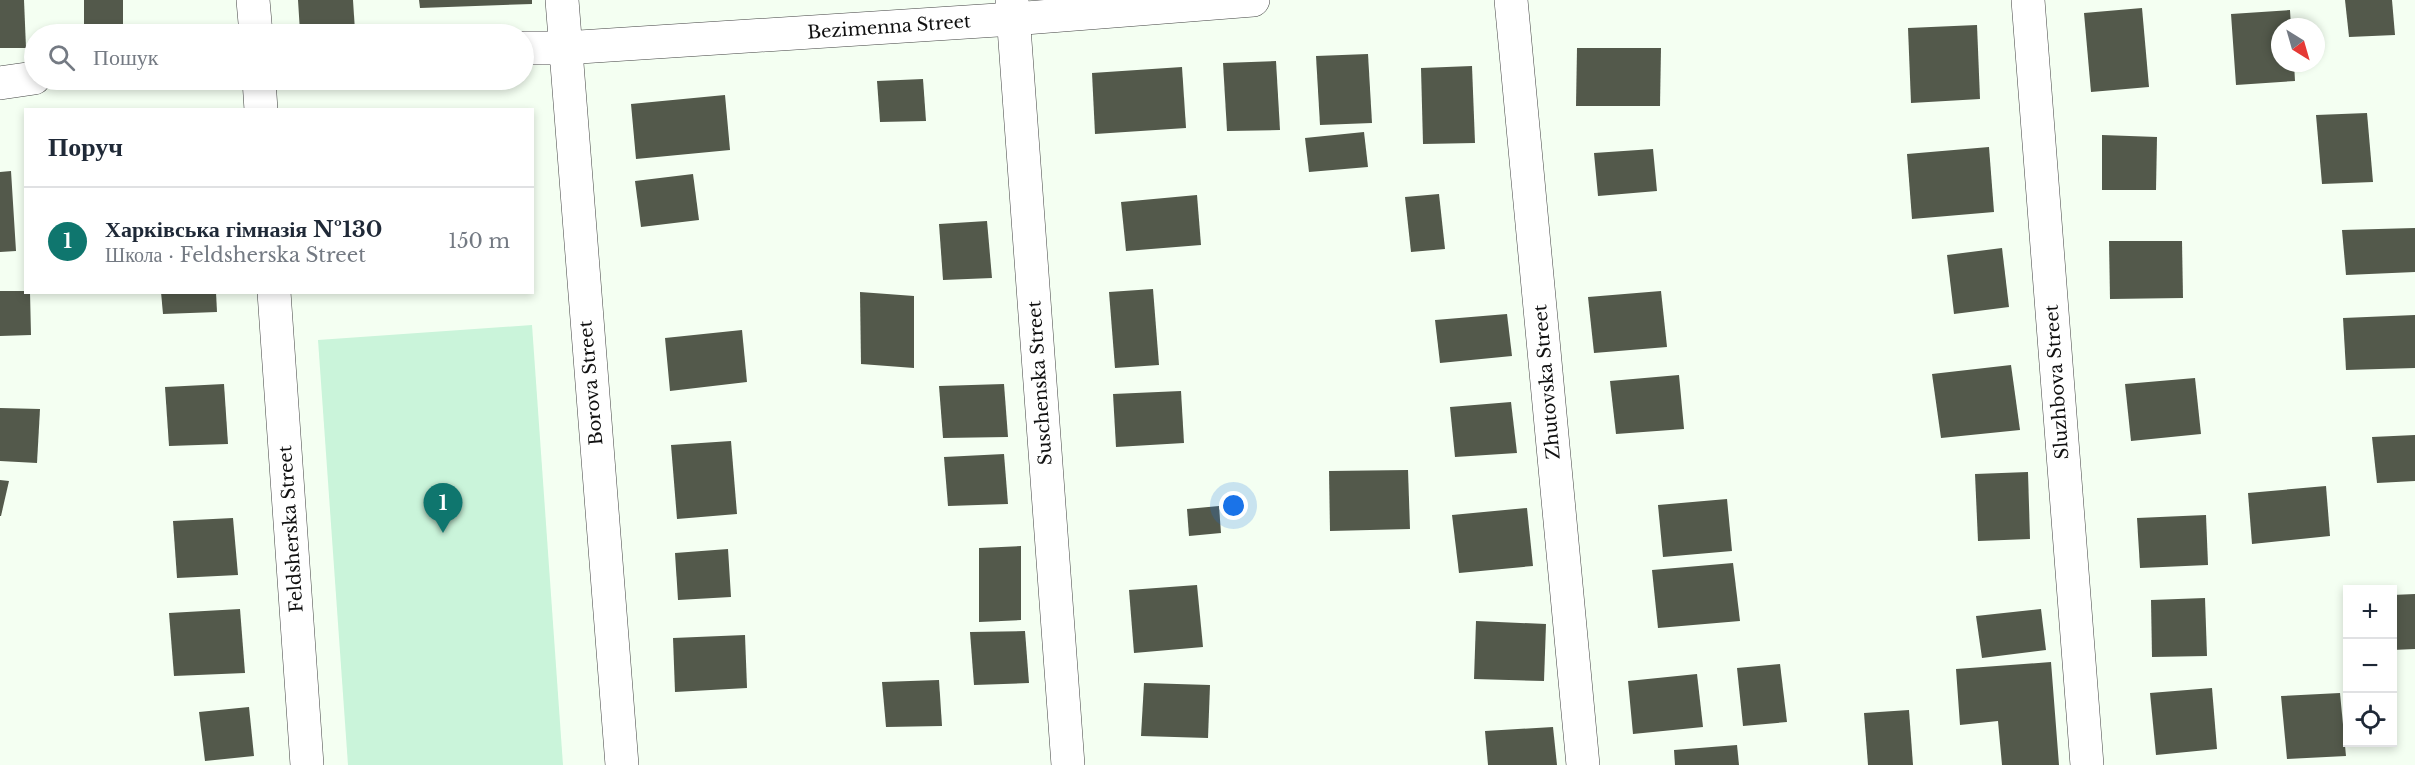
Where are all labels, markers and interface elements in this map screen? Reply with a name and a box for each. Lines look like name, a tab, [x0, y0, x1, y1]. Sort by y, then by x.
street label: Bezimenna Street	[807, 10, 972, 44]
north arrow	[2271, 18, 2325, 72]
search box	[24, 24, 534, 90]
icon: search	[45, 41, 78, 74]
text: Пошук	[93, 44, 159, 71]
text: Поруч	[48, 131, 123, 163]
text: Харківська гімназія №130	[105, 216, 382, 243]
text: 1	[63, 229, 72, 253]
text: 150 m	[448, 229, 510, 253]
text: Школа · Feldsherska Street	[105, 243, 366, 267]
street label: Suschenska Street	[1023, 300, 1057, 466]
street label: Zhutovska Street	[1529, 303, 1565, 460]
street label: Sluzhbova Street	[2041, 304, 2073, 460]
street label: Borova Street	[575, 319, 607, 446]
street label: Feldsherska Street	[274, 445, 308, 613]
pin: 1	[424, 484, 462, 533]
your location	[1219, 491, 1248, 520]
map controls	[2343, 585, 2397, 747]
button: +	[2343, 585, 2397, 639]
button: −	[2343, 639, 2397, 693]
button: locate	[2343, 693, 2397, 747]

